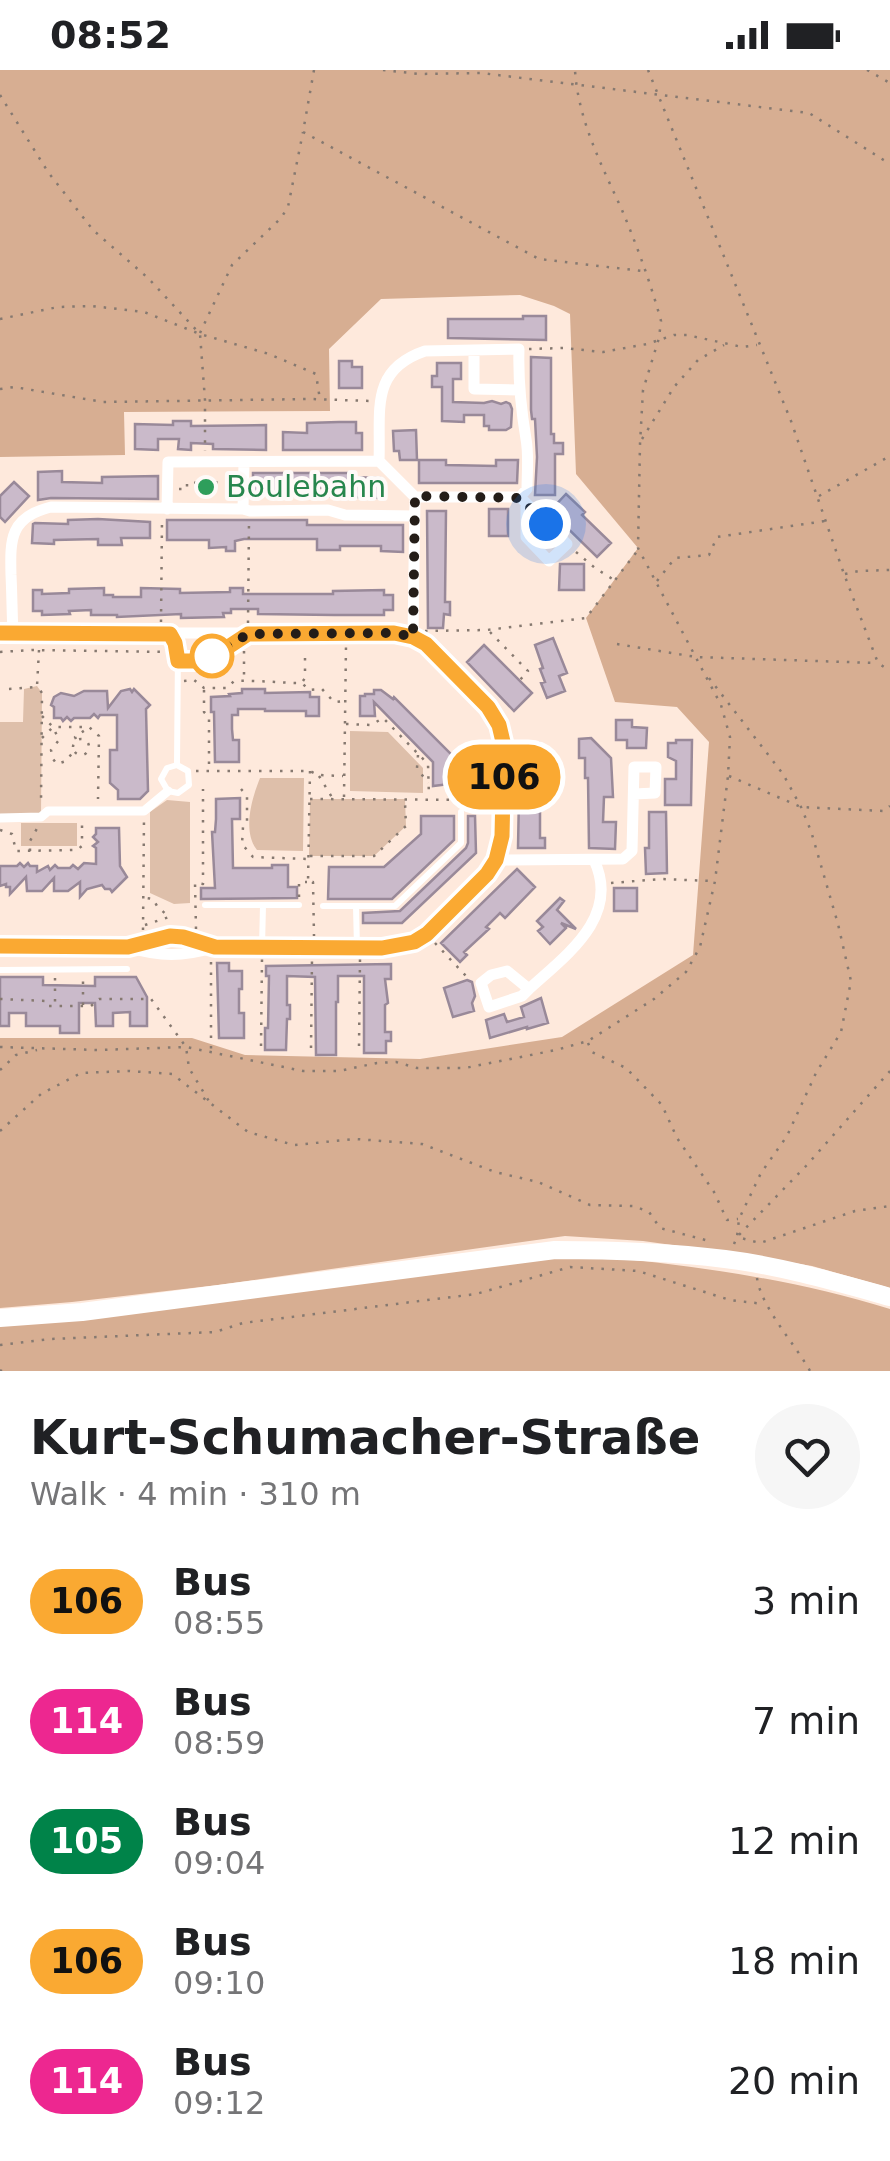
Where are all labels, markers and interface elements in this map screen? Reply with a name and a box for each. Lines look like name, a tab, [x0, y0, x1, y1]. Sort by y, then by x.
text: 08:52	[50, 13, 171, 57]
place label: Boulebahn	[226, 469, 386, 504]
marker: Boulebahn	[195, 476, 217, 498]
your location	[521, 499, 571, 549]
unlabelled marker	[191, 635, 233, 677]
line badge: 106	[446, 744, 562, 810]
text: 106	[467, 757, 541, 797]
button: heart	[755, 1404, 860, 1509]
text: Kurt-Schumacher-Straße	[30, 1409, 700, 1465]
text: Walk · 4 min · 310 m	[30, 1475, 361, 1513]
text: Bus	[173, 1560, 252, 1604]
text: 3 min	[752, 1579, 860, 1623]
text: 106	[50, 1581, 123, 1621]
text: 08:55	[173, 1604, 265, 1642]
text: Bus	[173, 1680, 252, 1724]
text: 7 min	[752, 1699, 860, 1743]
text: 114	[50, 1701, 123, 1741]
text: 08:59	[173, 1724, 265, 1762]
text: Bus	[173, 1800, 252, 1844]
text: 12 min	[728, 1819, 860, 1863]
text: 105	[50, 1821, 123, 1861]
text: 09:04	[173, 1844, 265, 1882]
text: Bus	[173, 1920, 252, 1964]
text: 18 min	[728, 1939, 860, 1983]
text: 106	[50, 1941, 123, 1981]
text: 09:10	[173, 1964, 265, 2002]
text: Bus	[173, 2040, 252, 2084]
text: 20 min	[728, 2059, 860, 2103]
text: 114	[50, 2061, 123, 2101]
text: 09:12	[173, 2084, 265, 2122]

